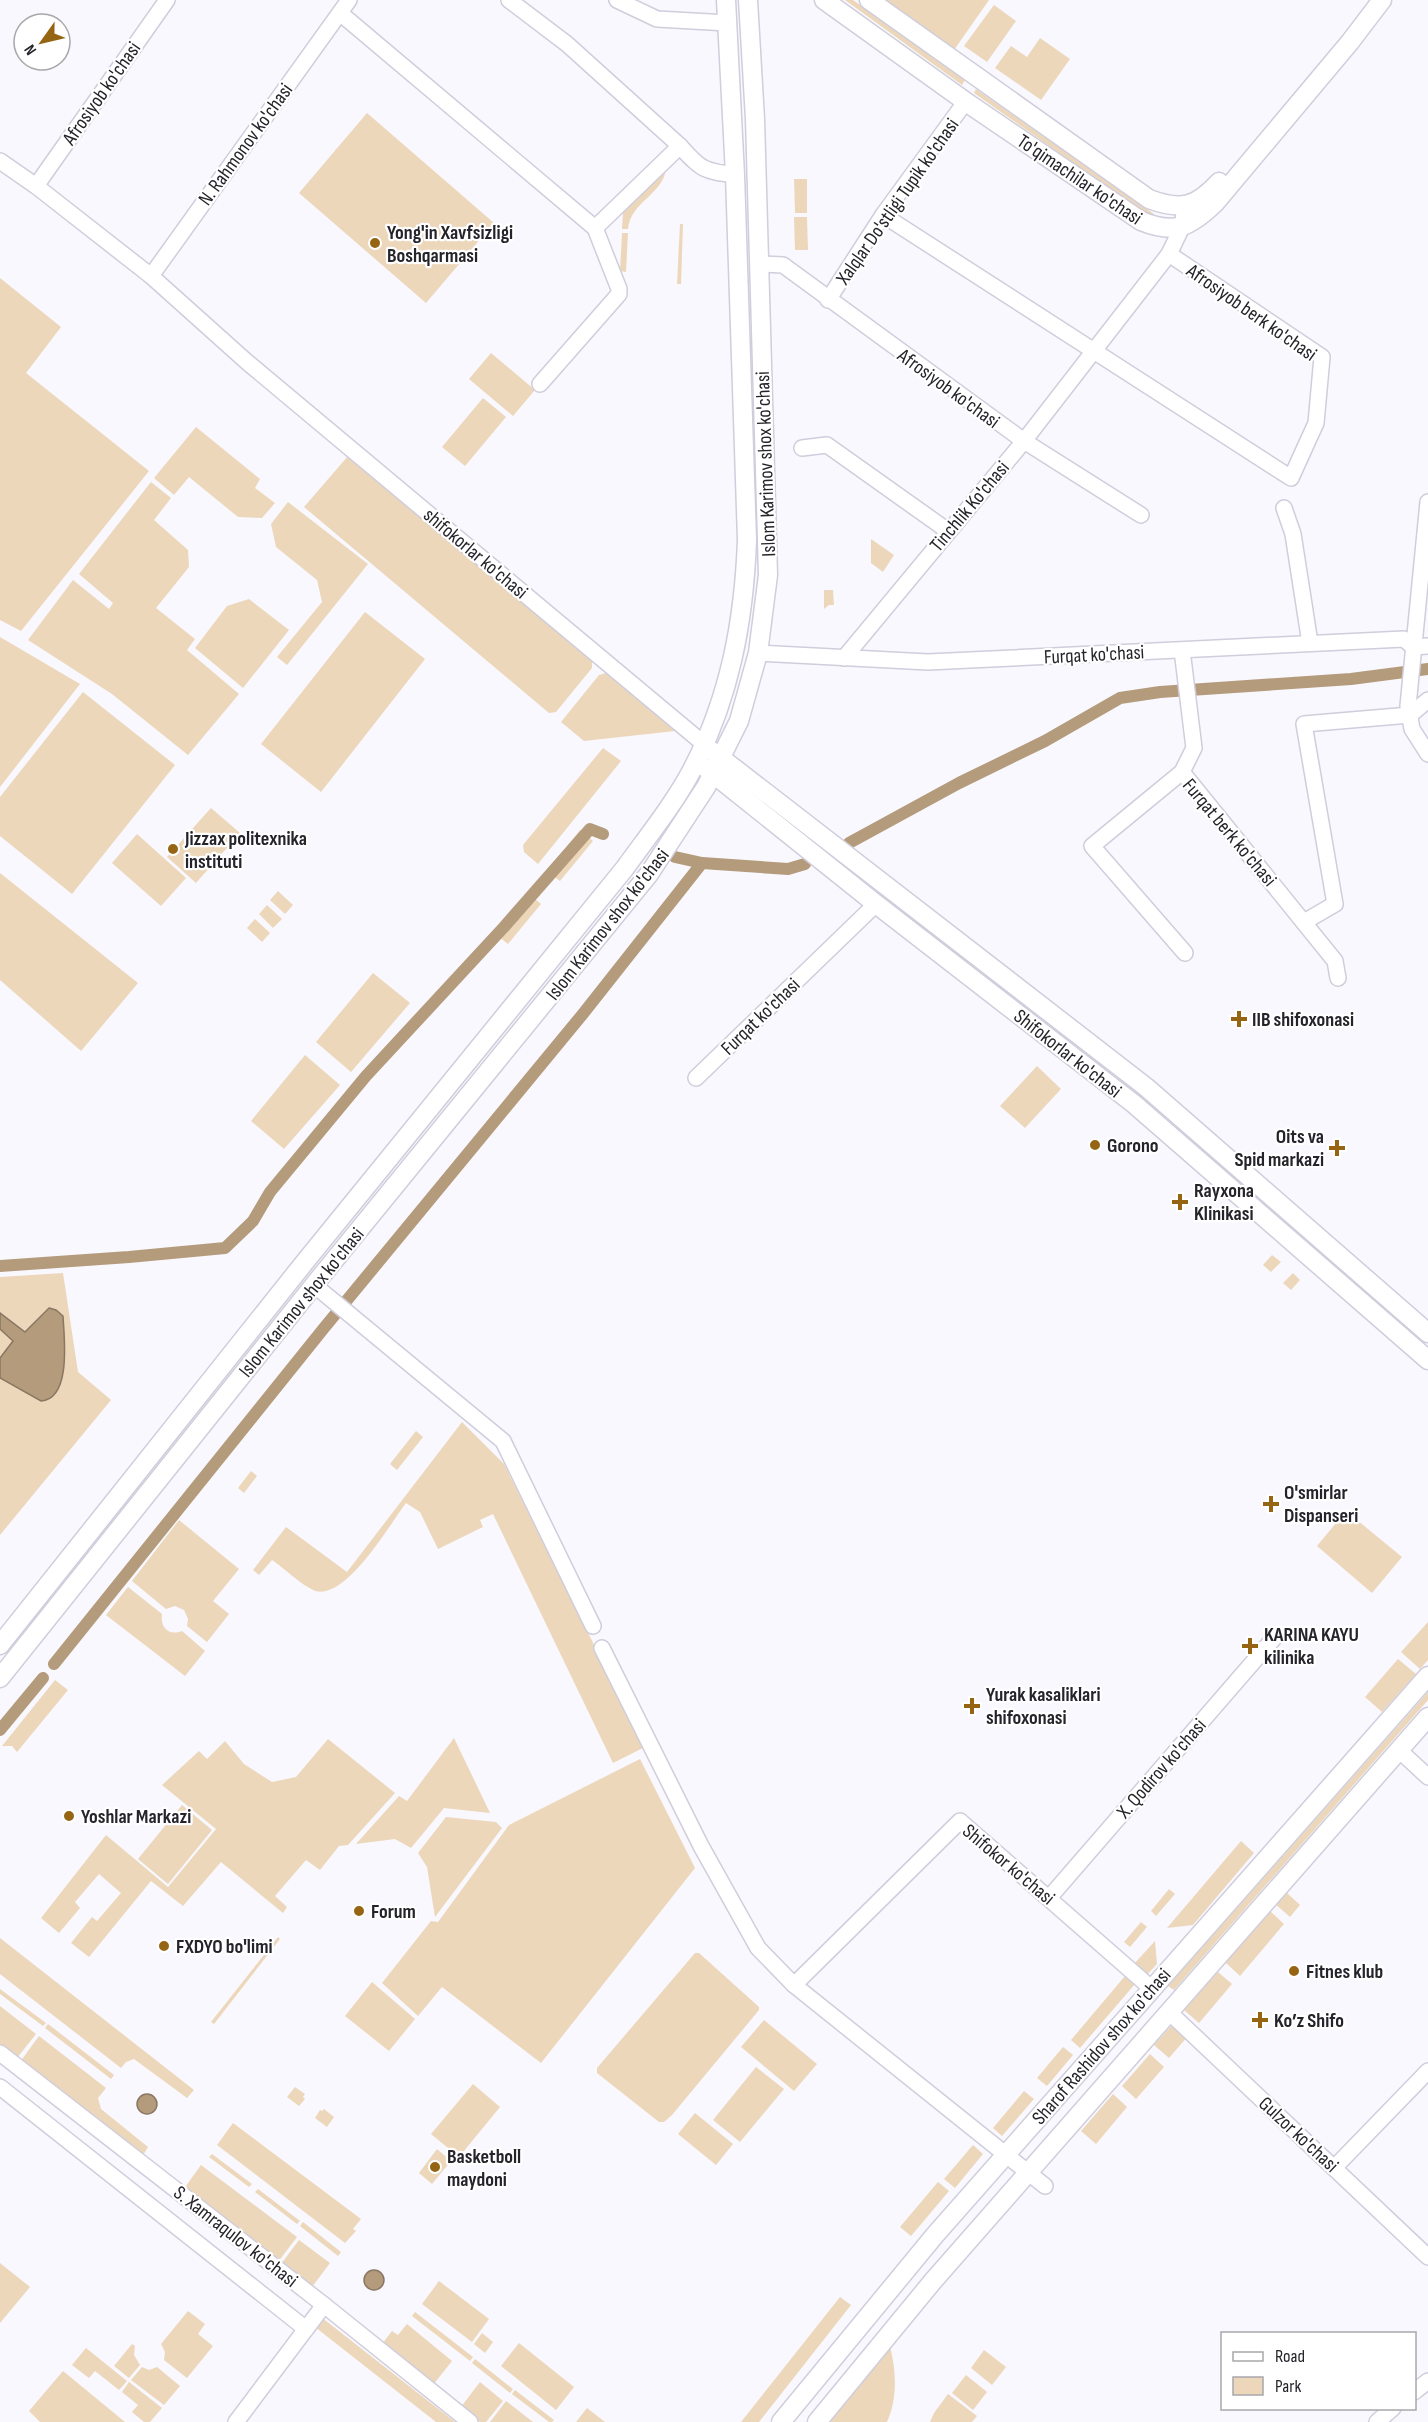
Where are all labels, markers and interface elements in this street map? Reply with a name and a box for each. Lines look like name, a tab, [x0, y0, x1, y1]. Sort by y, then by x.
north arrow	[12, 12, 72, 72]
street label: Afrosiyob ko'chasi	[57, 37, 146, 151]
text: N	[21, 41, 41, 58]
street label: N. Rahmonov ko'chasi	[193, 79, 298, 210]
street label: Xalqlar Do'stligi Tupik ko'chasi	[831, 114, 964, 290]
street label: To'qimachilar ko'chasi	[1012, 129, 1146, 230]
place label: Yong'in Xavfsizligi Boshqarmasi	[387, 221, 513, 268]
marker: Yong'in Xavfsizligi Boshqarmasi	[368, 236, 382, 250]
street label: Afrosiyob berk ko'chasi	[1181, 258, 1321, 367]
street label: Afrosiyob ko'chasi	[892, 343, 1004, 434]
street label: Islom Karimov shox ko'chasi	[751, 371, 781, 557]
street label: Tinchlik Ko'chasi	[925, 456, 1015, 557]
street label: shifokorlar ko'chasi	[418, 503, 532, 604]
street label: Furqat ko'chasi	[1043, 640, 1145, 670]
street label: Furqat berk ko'chasi	[1177, 774, 1281, 891]
place label: Jizzax politexnika instituti	[184, 827, 307, 874]
marker: Jizzax politexnika instituti	[166, 842, 180, 856]
street label: Islom Karimov shox ko'chasi	[541, 844, 674, 1005]
street label: Furqat ko'chasi	[716, 973, 805, 1060]
street label: Shifokorlar ko'chasi	[1009, 1004, 1126, 1103]
place label: IIB shifoxonasi	[1252, 1008, 1354, 1032]
marker: IIB shifoxonasi	[1230, 1010, 1248, 1028]
place label: Oits va Spid markazi	[1234, 1125, 1324, 1172]
place label: Gorono	[1107, 1134, 1159, 1158]
marker: Gorono	[1088, 1138, 1102, 1152]
marker: Oits va Spid markazi	[1328, 1139, 1346, 1157]
place label: Rayxona Klinikasi	[1194, 1179, 1254, 1226]
marker: Rayxona Klinikasi	[1171, 1193, 1189, 1211]
street label: Islom Karimov shox ko'chasi	[234, 1223, 370, 1382]
place label: O'smirlar Dispanseri	[1284, 1481, 1358, 1528]
marker: O'smirlar Dispanseri	[1262, 1495, 1280, 1513]
place label: KARINA KAYU kilinika	[1264, 1623, 1359, 1670]
marker: KARINA KAYU kilinika	[1241, 1637, 1259, 1655]
place label: Yurak kasaliklari shifoxonasi	[986, 1683, 1101, 1730]
marker: Yurak kasaliklari shifoxonasi	[963, 1697, 981, 1715]
street label: X. Qodirov ko'chasi	[1111, 1714, 1212, 1824]
place label: Yoshlar Markazi	[81, 1805, 191, 1829]
marker: Yoshlar Markazi	[62, 1809, 76, 1823]
street label: Shifokor ko'chasi	[957, 1819, 1059, 1910]
place label: Forum	[371, 1900, 416, 1924]
marker: Forum	[352, 1904, 366, 1918]
place label: FXDYO bo'limi	[176, 1935, 272, 1959]
marker: FXDYO bo'limi	[157, 1939, 171, 1953]
place label: Fitnes klub	[1306, 1960, 1383, 1984]
street label: Sharof Rashidov shox ko'chasi	[1027, 1964, 1176, 2130]
marker: Fitnes klub	[1287, 1964, 1301, 1978]
place label: Ko’z Shifo	[1274, 2009, 1344, 2033]
marker: Ko’z Shifo	[1251, 2011, 1269, 2029]
street label: Gulzor ko'chasi	[1254, 2092, 1343, 2178]
place label: Basketboll maydoni	[447, 2145, 521, 2192]
marker: Basketboll maydoni	[428, 2160, 442, 2174]
street label: S. Xamraqulov ko'chasi	[169, 2181, 302, 2293]
legend	[1221, 2332, 1416, 2410]
text: Road	[1275, 2346, 1305, 2367]
text: Park	[1275, 2376, 1301, 2397]

